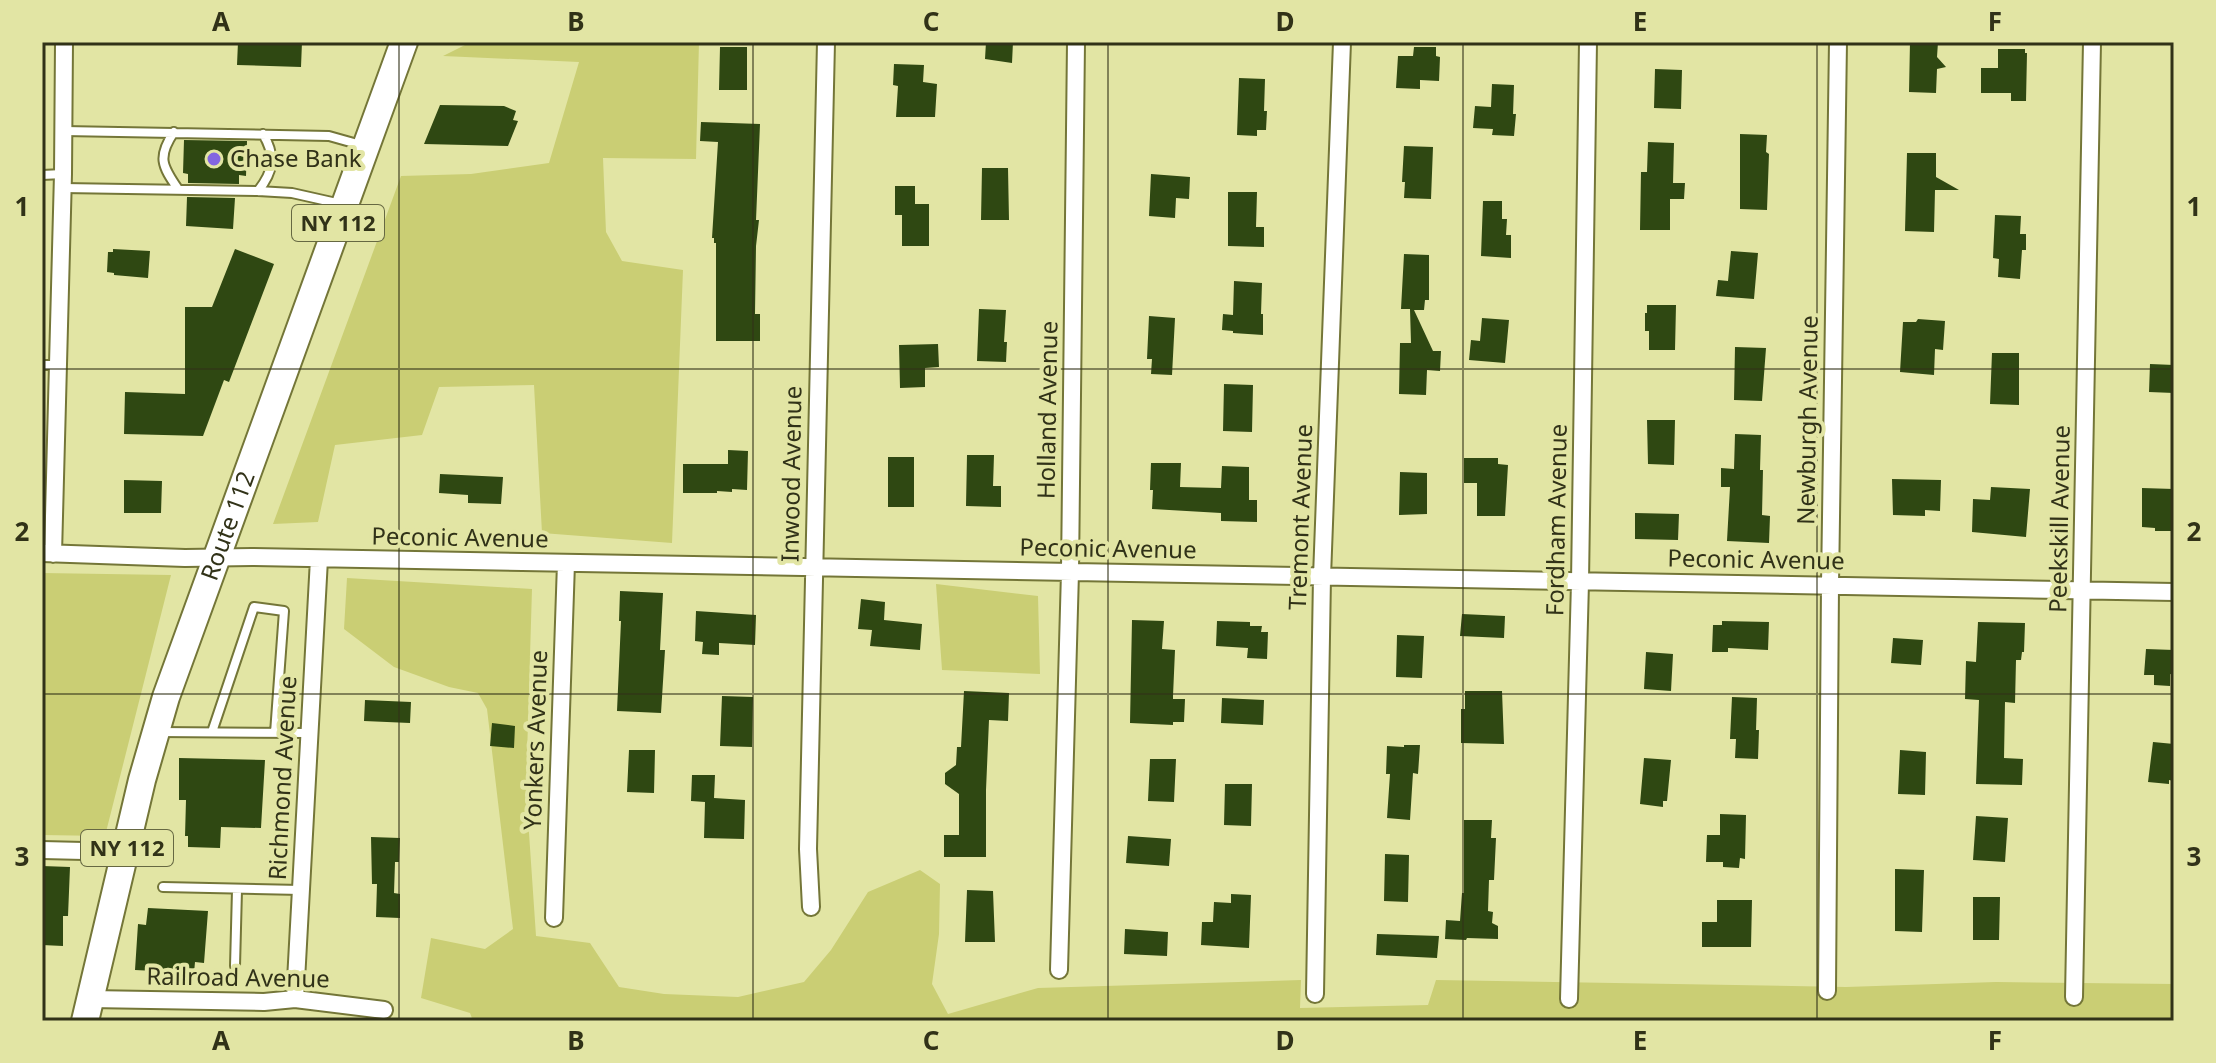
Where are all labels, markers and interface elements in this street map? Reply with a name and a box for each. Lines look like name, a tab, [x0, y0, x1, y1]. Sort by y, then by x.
text: A	[212, 3, 230, 39]
text: B	[567, 3, 585, 39]
text: C	[923, 3, 939, 39]
text: D	[1275, 3, 1295, 39]
text: E	[1633, 3, 1647, 39]
text: F	[1988, 3, 2002, 39]
place label: Chase Bank	[230, 141, 362, 174]
marker: Chase Bank	[205, 150, 223, 168]
text: 1	[15, 188, 29, 224]
text: 1	[2187, 188, 2201, 224]
road number: NY 112	[292, 205, 384, 241]
street label: Newburgh Avenue	[1788, 315, 1825, 525]
street label: Holland Avenue	[1028, 321, 1065, 499]
street label: Inwood Avenue	[772, 386, 809, 562]
street label: Tremont Avenue	[1280, 423, 1319, 611]
street label: Fordham Avenue	[1537, 423, 1574, 616]
street label: Peekskill Avenue	[2040, 425, 2077, 613]
street label: Route 112	[192, 466, 262, 585]
text: 2	[15, 513, 30, 549]
text: 2	[2187, 513, 2202, 549]
street label: Peconic Avenue	[371, 518, 549, 555]
street label: Peconic Avenue	[1019, 529, 1197, 566]
street label: Peconic Avenue	[1667, 540, 1845, 577]
street label: Yonkers Avenue	[515, 649, 554, 830]
street label: Richmond Avenue	[260, 675, 303, 881]
road number: NY 112	[81, 830, 173, 866]
text: 3	[15, 838, 29, 874]
text: 3	[2187, 838, 2201, 874]
street label: Railroad Avenue	[146, 958, 330, 995]
text: A	[212, 1022, 230, 1058]
text: B	[567, 1022, 585, 1058]
text: C	[923, 1022, 939, 1058]
text: D	[1275, 1022, 1295, 1058]
text: E	[1633, 1022, 1647, 1058]
text: F	[1988, 1022, 2002, 1058]

